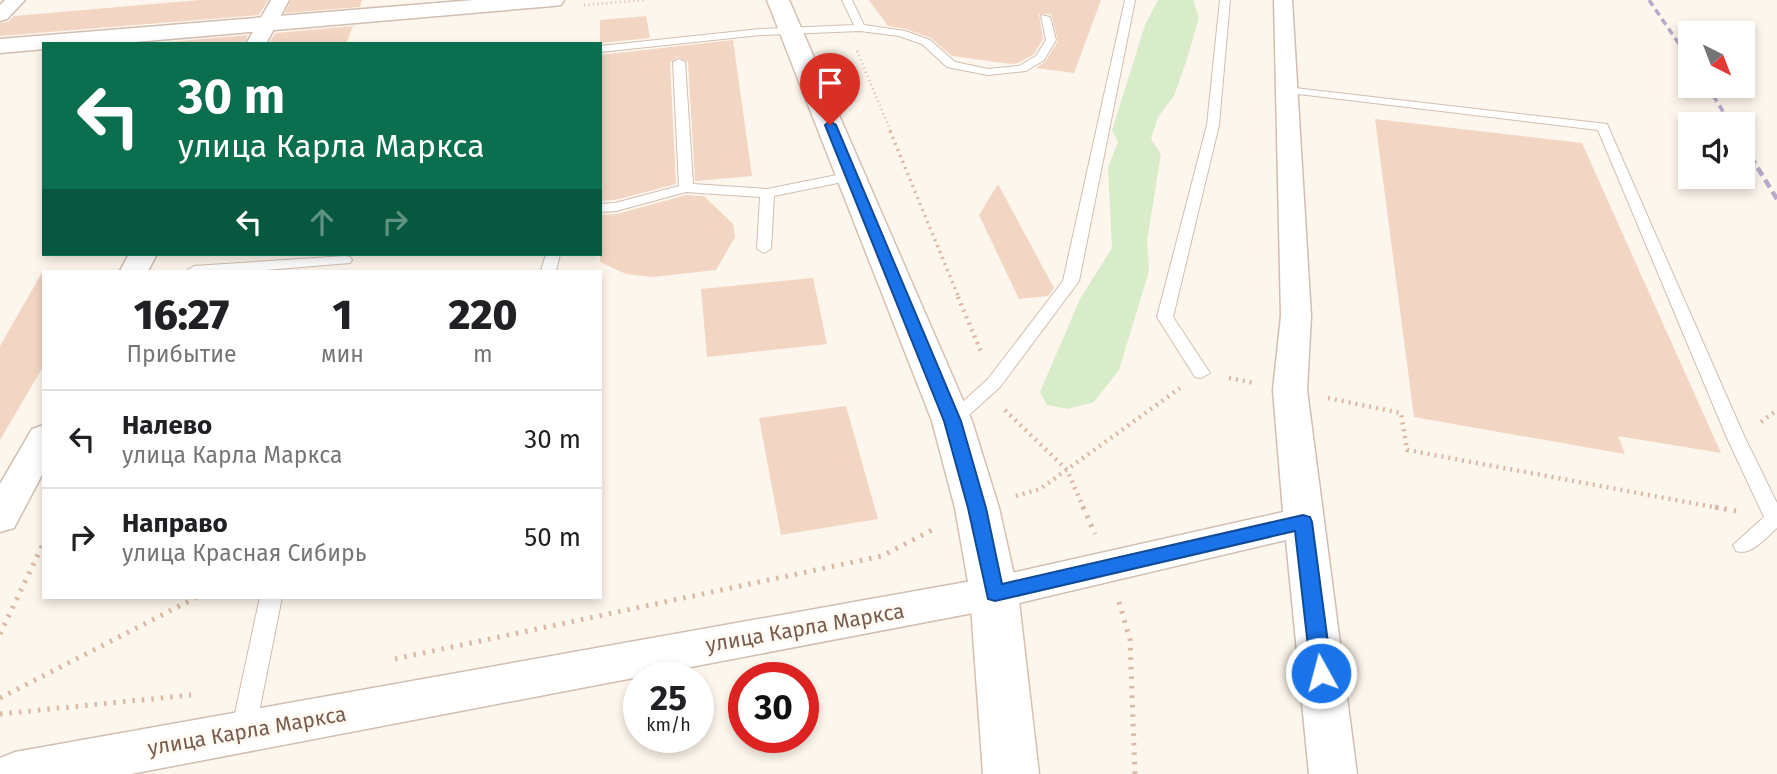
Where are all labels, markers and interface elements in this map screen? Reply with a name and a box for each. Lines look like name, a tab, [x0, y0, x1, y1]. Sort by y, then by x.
north arrow	[1678, 21, 1755, 98]
map controls	[1678, 21, 1755, 189]
pin	[800, 53, 860, 125]
icon: arrive	[811, 64, 849, 102]
text: 30 m	[178, 67, 285, 126]
icon: left	[63, 70, 154, 161]
button: sound	[1678, 112, 1755, 189]
text: улица Карла Маркса	[178, 127, 485, 165]
icon: left	[230, 203, 268, 241]
icon: ahead	[303, 203, 341, 241]
icon: right	[376, 203, 414, 241]
text: 16:27	[134, 290, 229, 340]
text: 1	[333, 290, 352, 340]
text: 220	[449, 290, 517, 340]
text: Прибытие	[127, 340, 236, 368]
text: мин	[321, 340, 364, 368]
text: m	[473, 340, 493, 368]
text: Налево	[122, 410, 212, 441]
icon: left	[63, 420, 101, 458]
text: 30 m	[524, 424, 581, 455]
text: улица Карла Маркса	[122, 441, 342, 469]
text: Направо	[122, 508, 228, 539]
icon: right	[63, 518, 101, 556]
text: 50 m	[524, 522, 581, 553]
text: улица Красная Сибирь	[122, 539, 367, 567]
street label: улица Карла Маркса	[704, 598, 906, 658]
position arrow	[1284, 636, 1358, 710]
speed limit sign: 30	[728, 662, 819, 753]
text: 25	[650, 677, 687, 719]
street label: улица Карла Маркса	[146, 701, 348, 761]
text: km/h	[646, 714, 691, 736]

